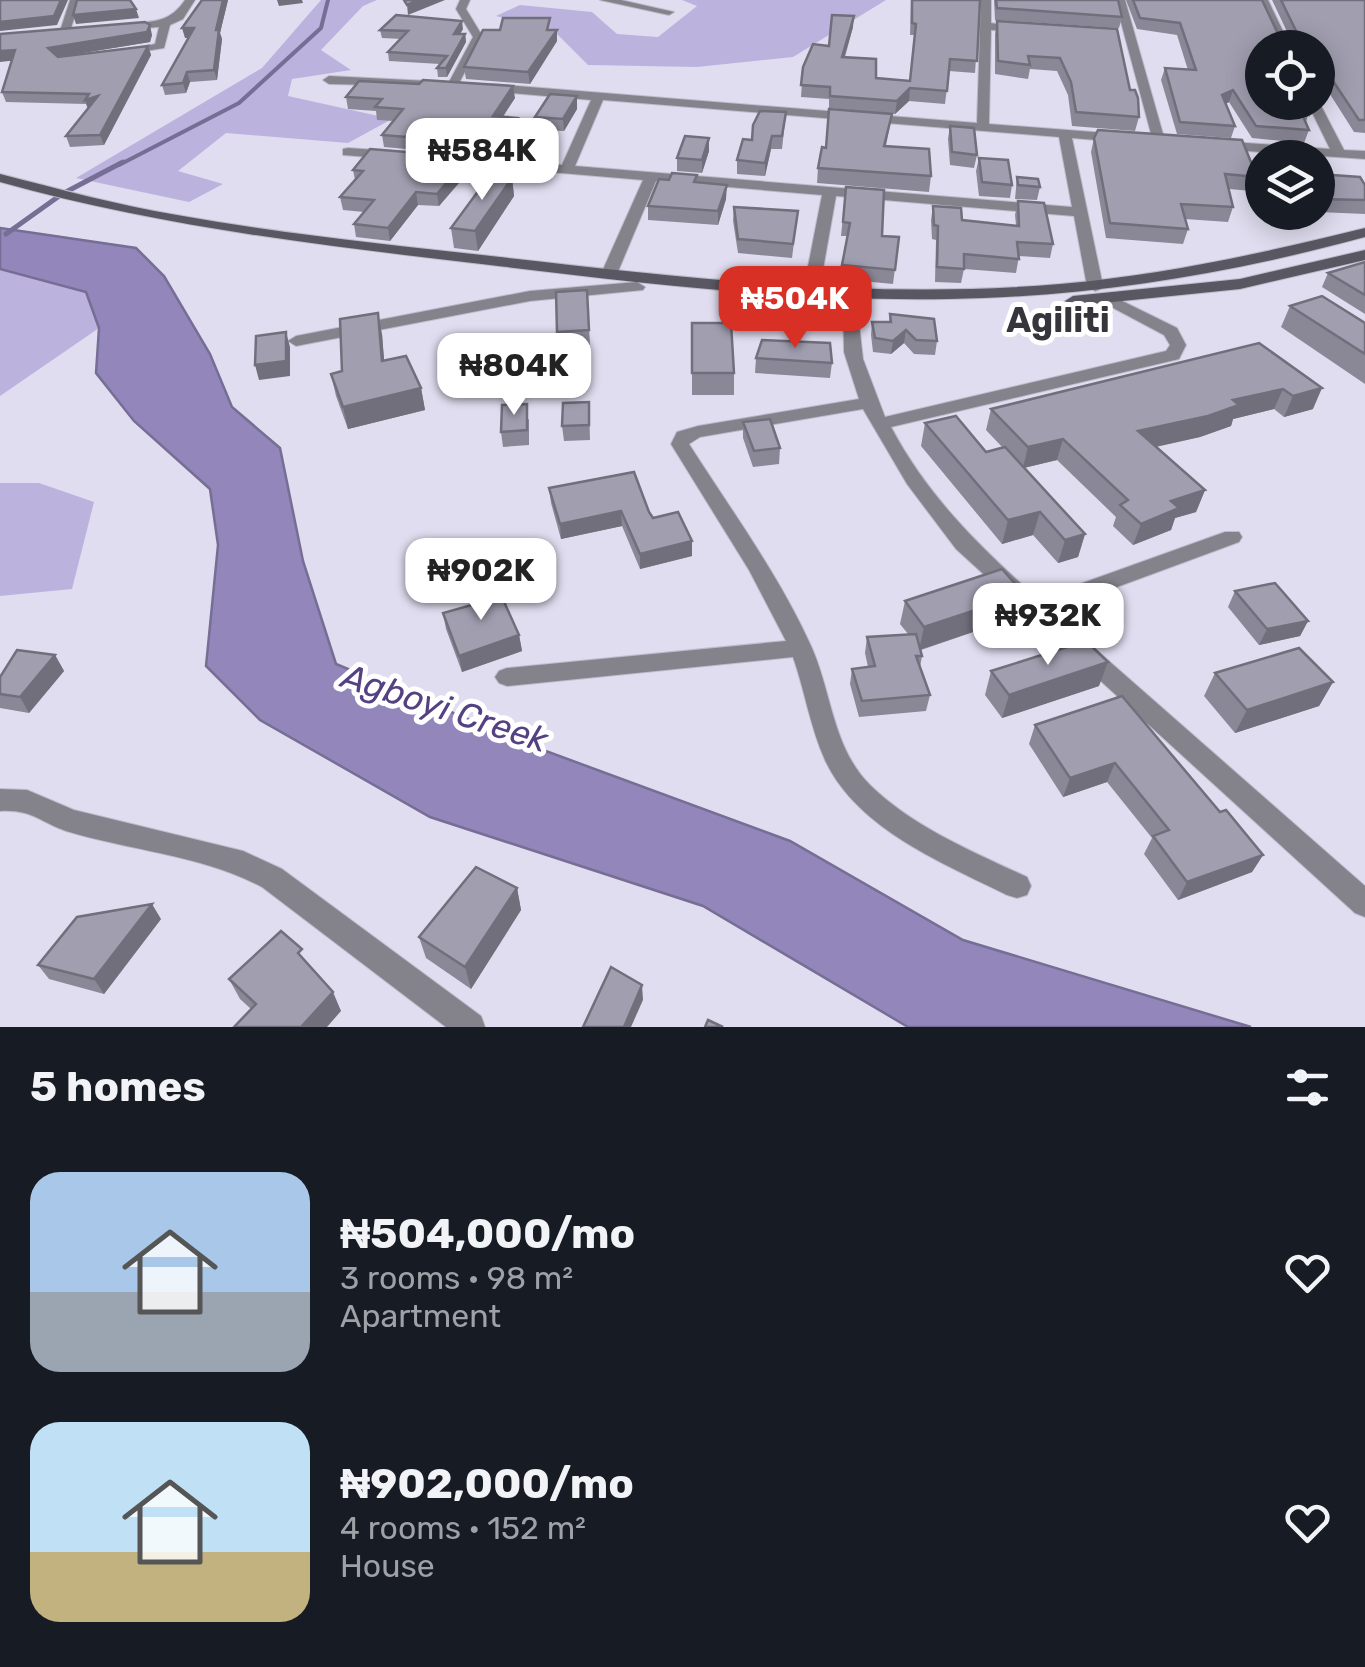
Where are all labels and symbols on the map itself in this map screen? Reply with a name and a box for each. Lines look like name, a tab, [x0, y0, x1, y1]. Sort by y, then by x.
pin: ₦584K	[412, 118, 552, 203]
pin: ₦504K	[725, 266, 865, 351]
district label: Agiliti	[1006, 299, 1110, 341]
pin: ₦804K	[444, 333, 584, 418]
pin: ₦902K	[411, 538, 551, 623]
pin: ₦932K	[978, 583, 1118, 668]
water label: Agboyi Creek	[335, 654, 554, 761]

